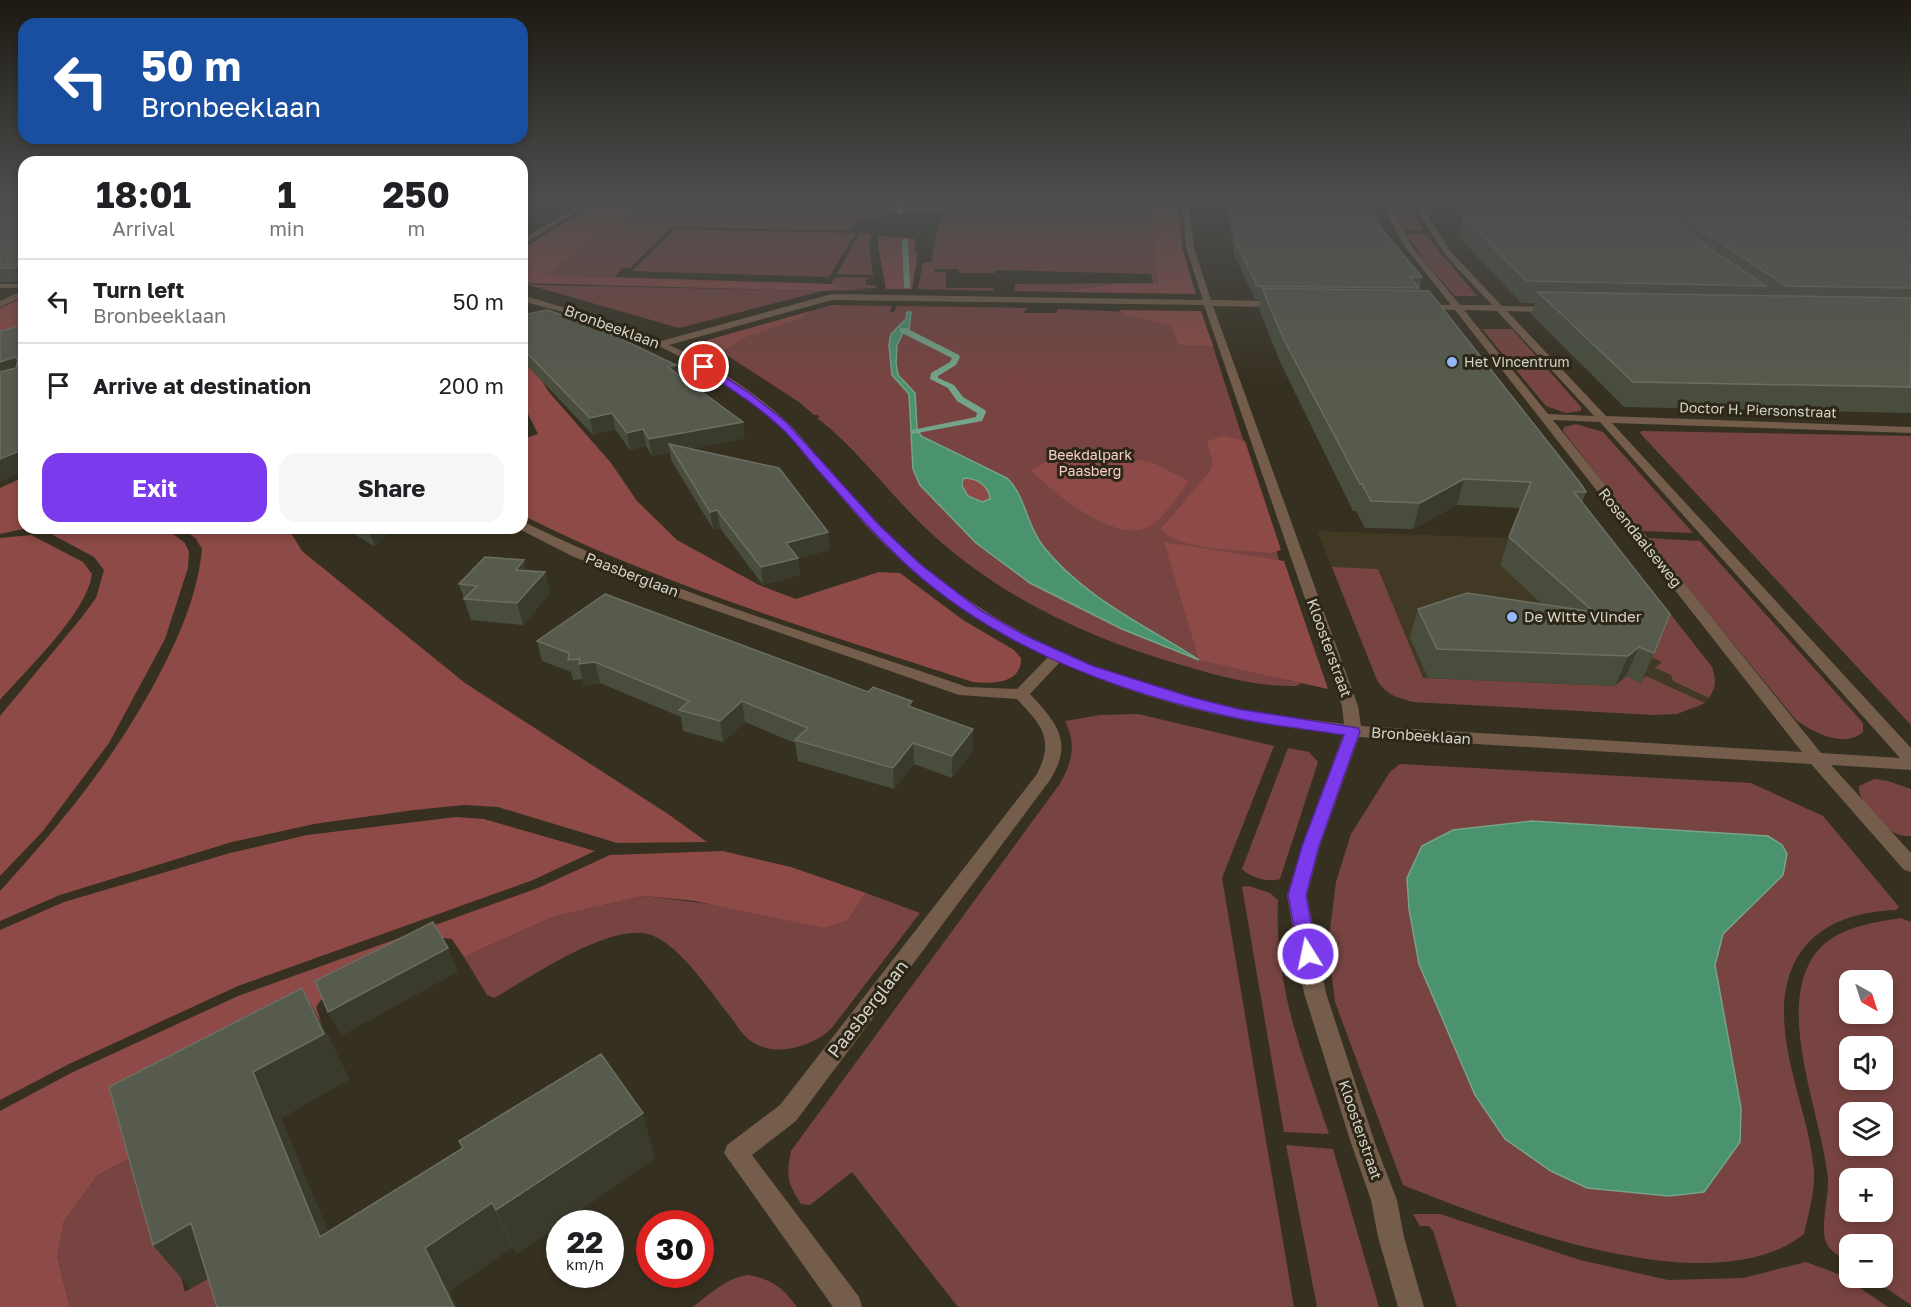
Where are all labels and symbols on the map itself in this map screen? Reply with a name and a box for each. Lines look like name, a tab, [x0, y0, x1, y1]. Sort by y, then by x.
street label: Bronbeeklaan	[562, 300, 662, 352]
pin	[678, 341, 729, 392]
place label: Het Vincentrum	[1464, 353, 1570, 370]
marker: Het Vincentrum	[1445, 355, 1459, 369]
street label: Doctor H. Piersonstraat	[1679, 398, 1837, 421]
park label: Beekdalpark Paasberg	[1048, 446, 1132, 479]
street label: Rosendaalseweg	[1595, 484, 1686, 591]
street label: Paasberglaan	[583, 548, 682, 600]
street label: Kloosterstraat	[1304, 596, 1356, 700]
place label: De Witte Vlinder	[1524, 607, 1642, 625]
marker: De Witte Vlinder	[1505, 610, 1519, 624]
street label: Bronbeeklaan	[1371, 723, 1472, 747]
position arrow	[1276, 922, 1340, 986]
street label: Paasberglaan	[822, 955, 912, 1062]
north arrow	[1839, 970, 1893, 1024]
street label: Kloosterstraat	[1336, 1078, 1386, 1182]
speed limit sign: 30	[636, 1210, 714, 1288]

